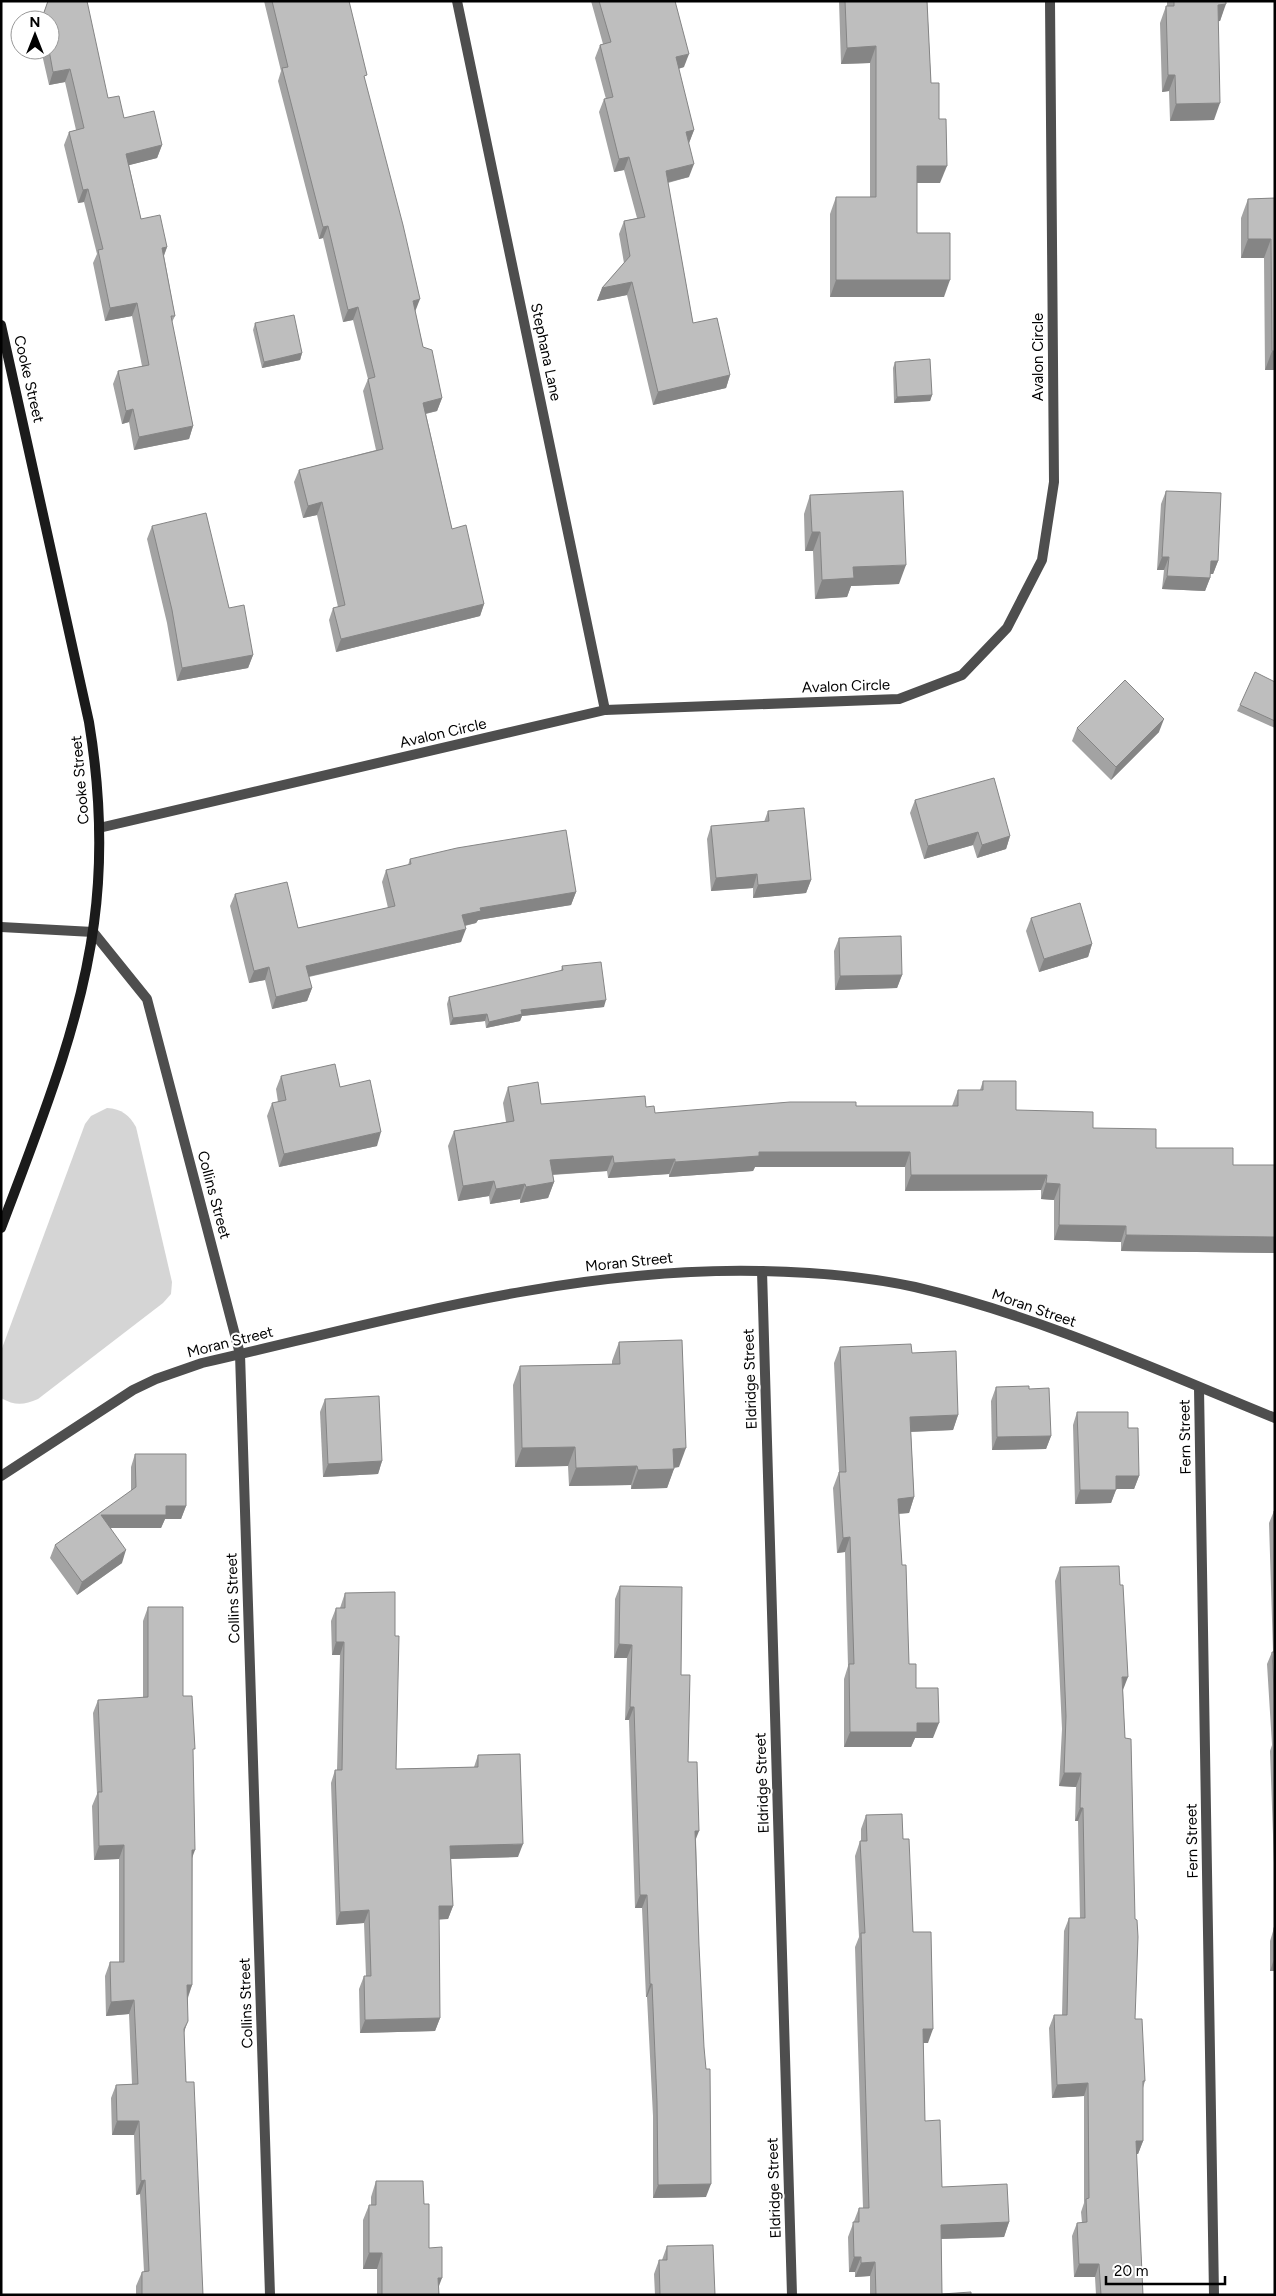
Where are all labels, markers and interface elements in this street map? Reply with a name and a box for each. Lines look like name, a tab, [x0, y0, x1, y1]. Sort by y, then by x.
north arrow	[10, 10, 60, 60]
text: N	[30, 14, 40, 31]
street label: Stephana Lane	[527, 301, 565, 403]
street label: Avalon Circle	[1029, 313, 1047, 401]
street label: Cooke Street	[10, 334, 48, 425]
street label: Avalon Circle	[802, 675, 890, 697]
street label: Avalon Circle	[398, 714, 488, 752]
street label: Cooke Street	[67, 734, 93, 825]
street label: Collins Street	[194, 1149, 235, 1241]
street label: Moran Street	[584, 1248, 674, 1276]
street label: Moran Street	[989, 1285, 1079, 1331]
street label: Moran Street	[185, 1323, 275, 1361]
street label: Eldridge Street	[739, 1328, 761, 1430]
street label: Fern Street	[1175, 1399, 1195, 1475]
street label: Collins Street	[222, 1552, 244, 1644]
street label: Eldridge Street	[751, 1732, 773, 1834]
street label: Fern Street	[1182, 1803, 1202, 1879]
street label: Collins Street	[235, 1957, 257, 2049]
street label: Eldridge Street	[763, 2137, 785, 2239]
scale bar	[1106, 2254, 1225, 2286]
text: 20 m	[1114, 2262, 1148, 2280]

